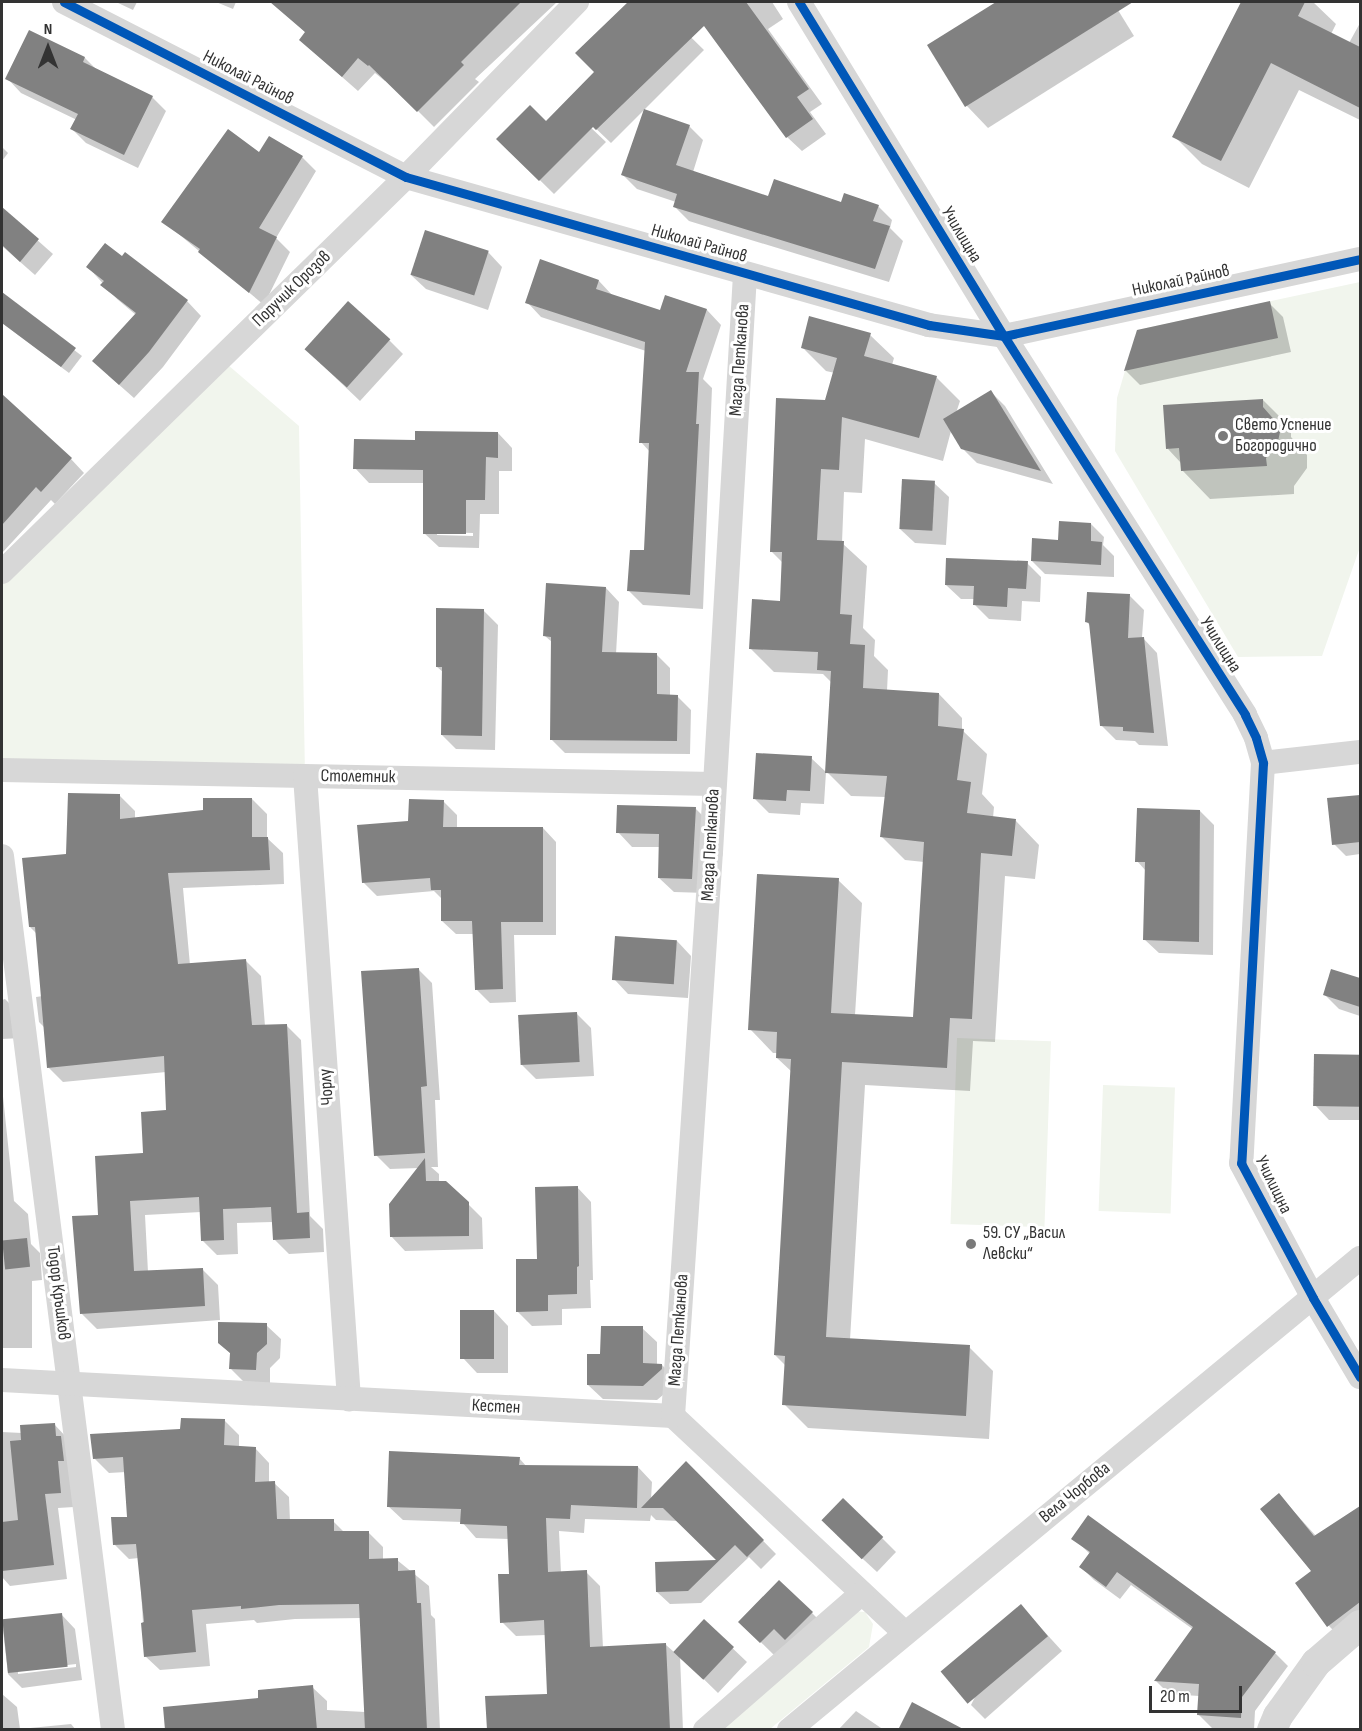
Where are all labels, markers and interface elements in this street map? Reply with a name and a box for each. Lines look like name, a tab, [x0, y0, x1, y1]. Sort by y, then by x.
north arrow	[18, 18, 78, 78]
text: N	[44, 20, 52, 39]
street label: Николай Райнов	[199, 46, 297, 110]
street label: Училищна	[936, 203, 986, 267]
street label: Николай Райнов	[648, 220, 750, 268]
street label: Поручик Орозов	[248, 246, 336, 332]
street label: Николай Райнов	[1130, 260, 1232, 302]
street label: Магда Петканова	[725, 303, 755, 417]
place label: Свето Успение Богородично	[1235, 415, 1331, 458]
marker: Свето Успение Богородично	[1216, 429, 1230, 443]
street label: Училищна	[1195, 613, 1245, 677]
street label: Столетник	[320, 766, 396, 788]
street label: Магда Петканова	[697, 788, 725, 902]
street label: Чорлу	[315, 1068, 339, 1106]
street label: Училищна	[1250, 1153, 1296, 1217]
place label: 59. СУ „Васил Левски“	[983, 1223, 1065, 1266]
marker: 59. СУ „Васил Левски“	[964, 1237, 978, 1251]
street label: Тодор Кръшков	[42, 1245, 74, 1341]
street label: Магда Петканова	[664, 1273, 694, 1387]
street label: Кестен	[471, 1395, 521, 1419]
street label: Вела Чорбова	[1035, 1458, 1115, 1528]
scale bar	[1152, 1674, 1245, 1712]
text: 20 m	[1160, 1686, 1190, 1707]

